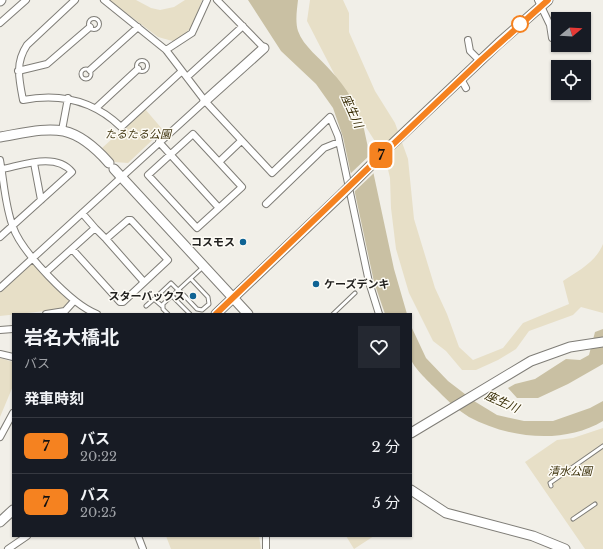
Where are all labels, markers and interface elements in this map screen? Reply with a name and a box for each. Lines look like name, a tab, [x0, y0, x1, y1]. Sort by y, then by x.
north arrow	[551, 12, 591, 52]
map controls	[551, 12, 591, 100]
unlabelled marker	[511, 15, 529, 33]
button: locate	[551, 60, 591, 100]
water label: 座生川	[338, 91, 367, 132]
park label: たるたる公園	[105, 127, 173, 141]
line badge: 7	[368, 142, 394, 168]
text: 7	[377, 146, 385, 164]
place label: コスモス	[191, 235, 235, 249]
marker: コスモス	[238, 237, 248, 247]
place label: ケーズデンキ	[324, 277, 389, 291]
marker: ケーズデンキ	[311, 279, 321, 289]
place label: スターバックス	[108, 289, 185, 303]
marker: スターバックス	[188, 291, 198, 301]
text: 岩名大橋北	[24, 326, 119, 349]
button: heart	[358, 326, 400, 368]
text: バス	[24, 355, 50, 372]
water label: 座生川	[483, 387, 524, 417]
text: 発車時刻	[24, 389, 84, 408]
text: バス	[80, 429, 110, 448]
text: 7	[42, 437, 50, 455]
text: 2 分	[371, 437, 400, 456]
text: 20:22	[80, 448, 117, 465]
park label: 清水公園	[548, 464, 594, 478]
text: バス	[80, 485, 110, 504]
text: 7	[42, 493, 50, 511]
text: 5 分	[372, 493, 400, 512]
text: 20:25	[80, 504, 116, 521]

